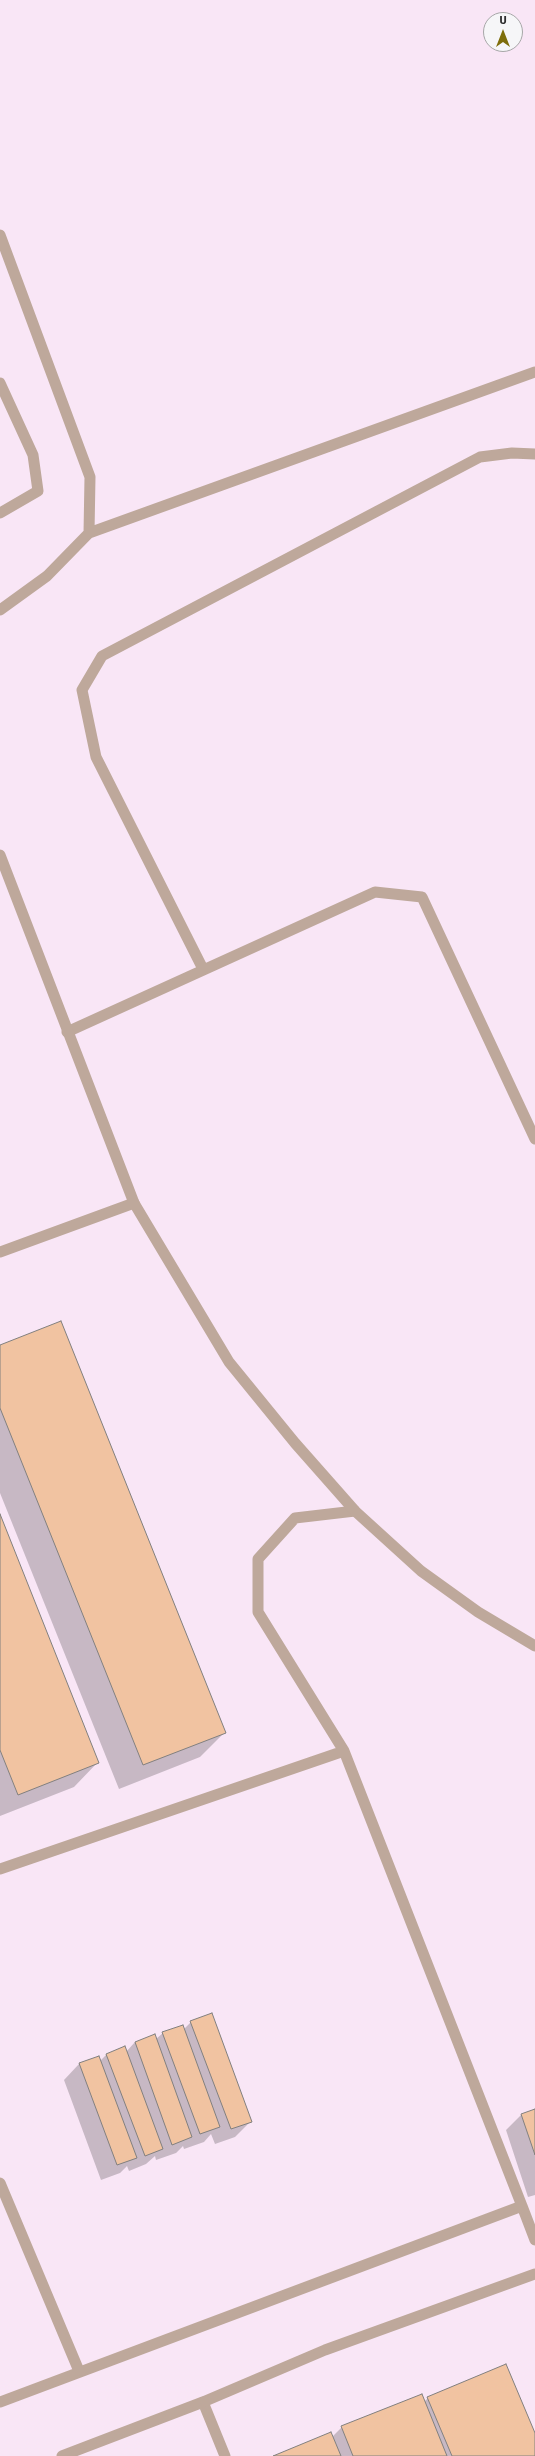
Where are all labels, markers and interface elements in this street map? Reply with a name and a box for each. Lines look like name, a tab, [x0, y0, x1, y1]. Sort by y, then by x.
north arrow	[483, 12, 523, 52]
text: U	[499, 14, 507, 27]

